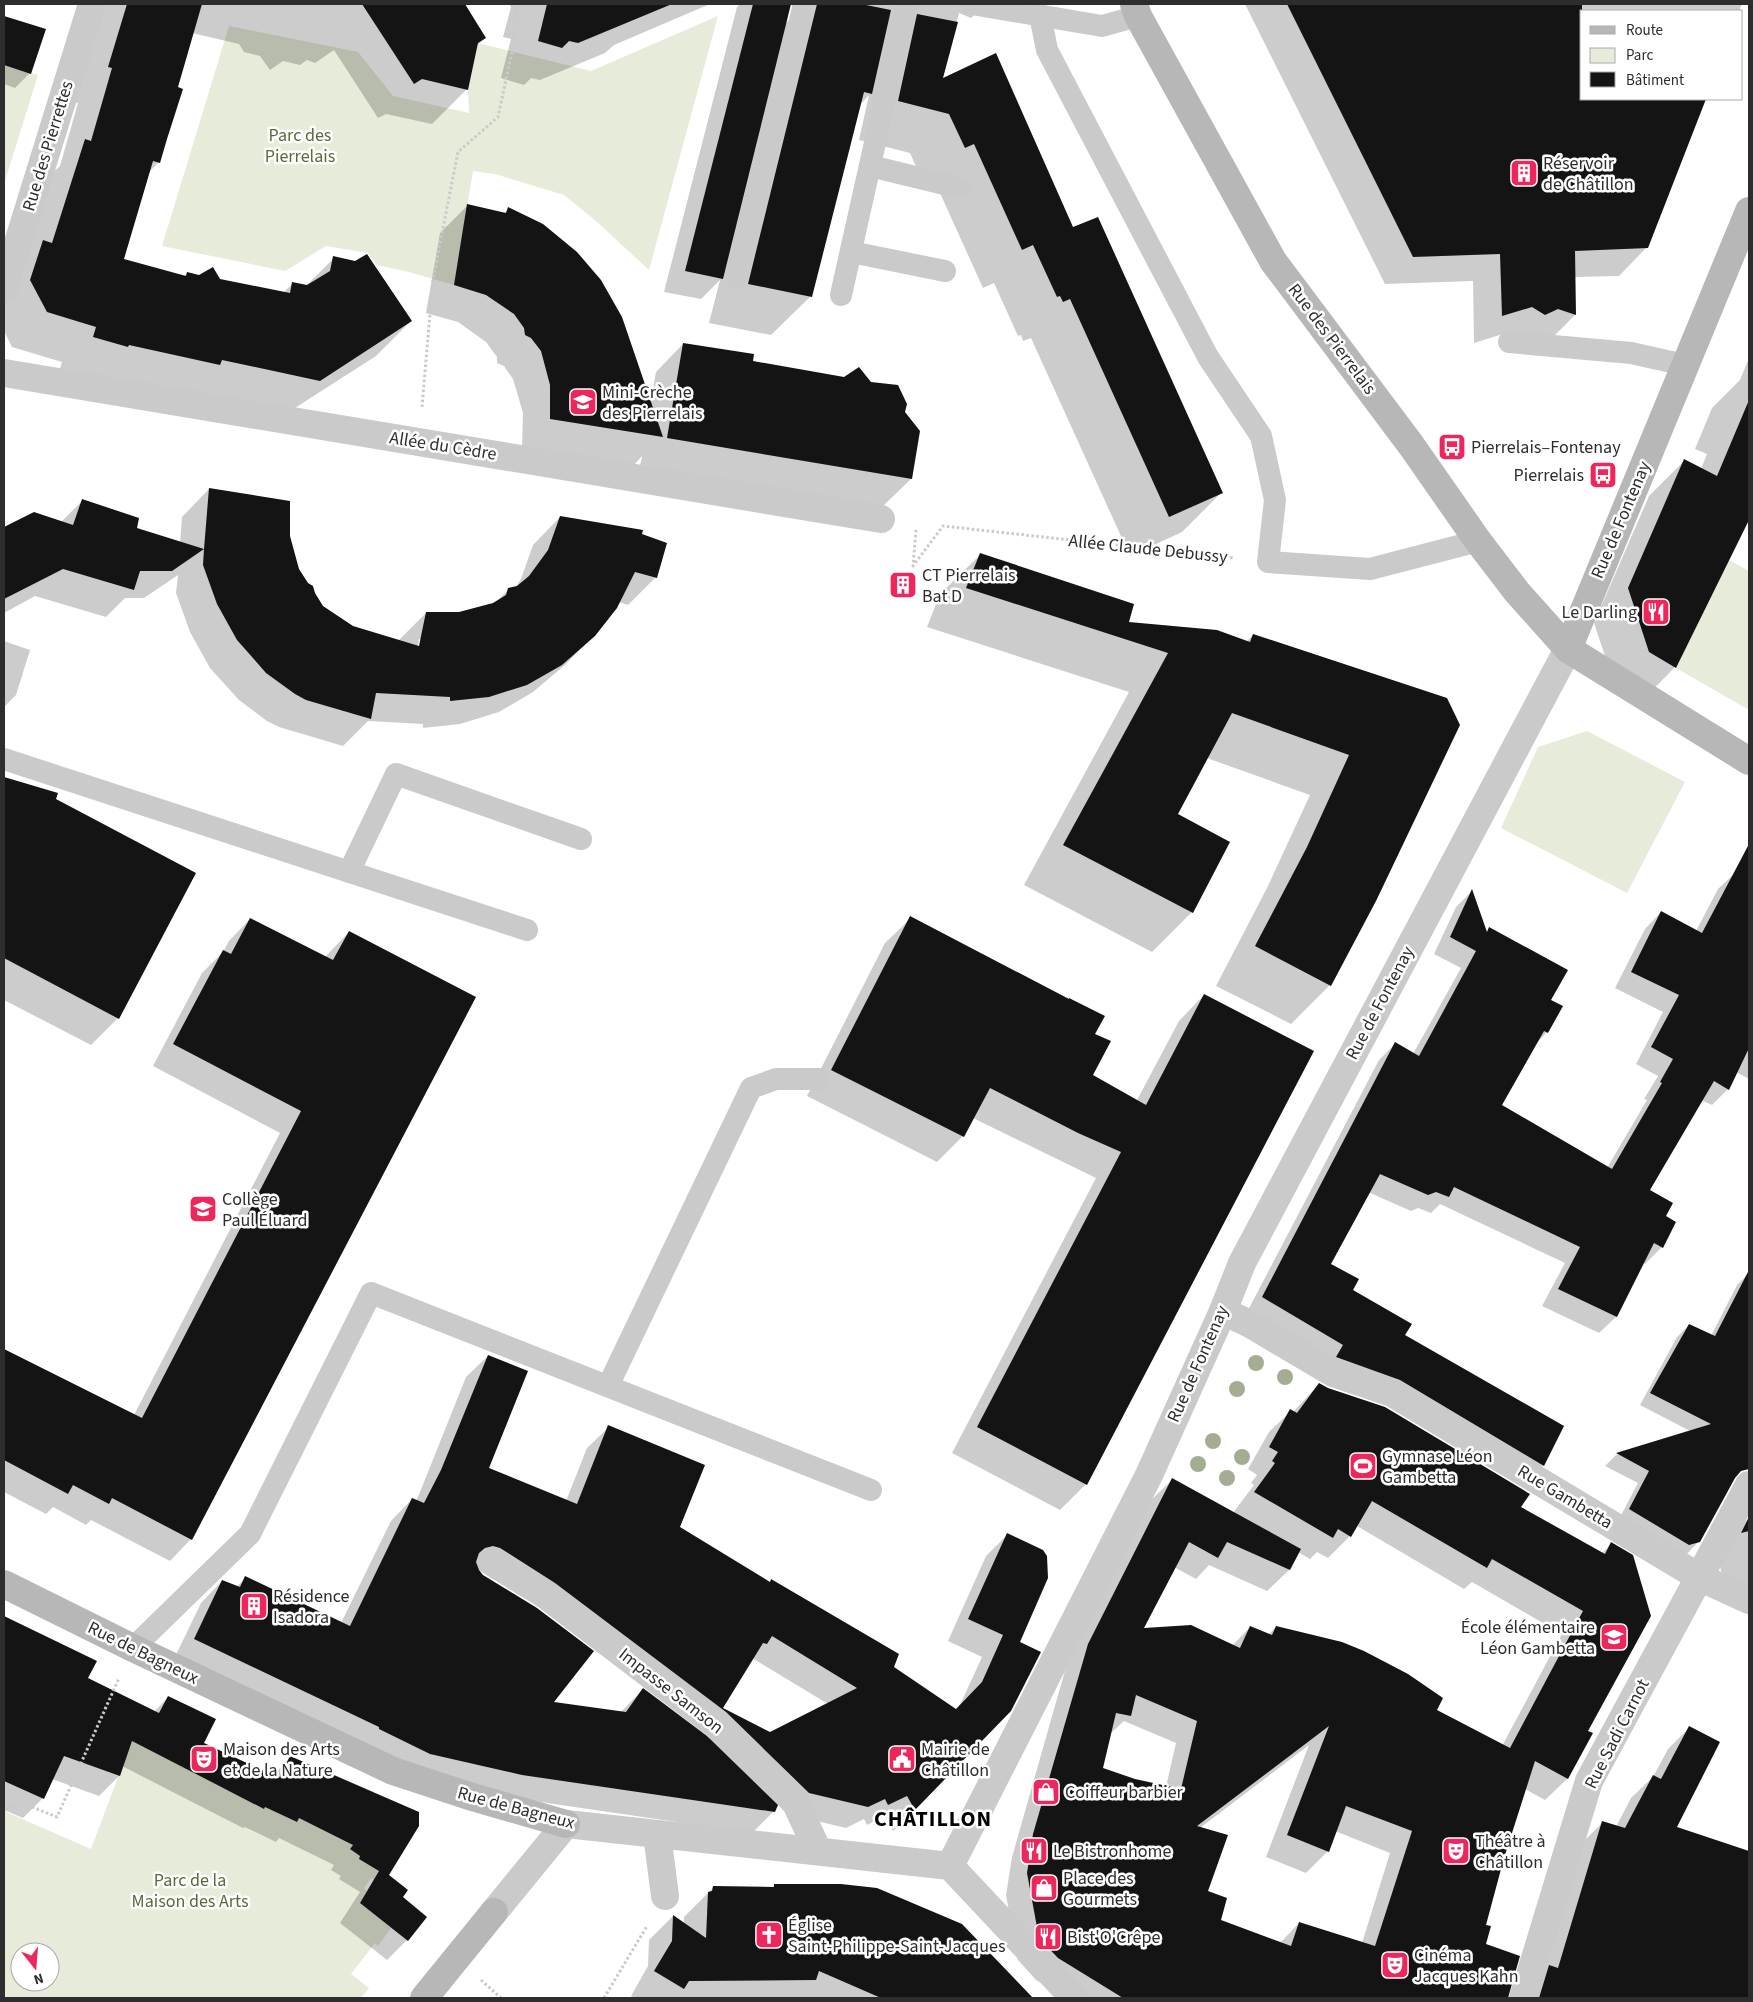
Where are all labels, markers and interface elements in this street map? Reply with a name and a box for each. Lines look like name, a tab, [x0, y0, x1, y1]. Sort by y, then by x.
legend	[1580, 10, 1743, 100]
text: Route	[1626, 20, 1663, 41]
text: Parc	[1626, 45, 1653, 66]
text: Bâtiment	[1626, 70, 1684, 91]
street label: Rue des Pierrettes	[16, 78, 80, 214]
park label: Parc des Pierrelais	[265, 123, 335, 169]
place label: Réservoir de Châtillon	[1543, 151, 1634, 197]
building icon: Réservoir de Châtillon	[1509, 158, 1539, 188]
street label: Rue des Pierrelais	[1282, 278, 1382, 400]
place label: Mini-Crèche des Pierrelais	[602, 380, 702, 426]
school or university icon: Mini-Crèche des Pierrelais	[568, 387, 598, 417]
street label: Allée du Cèdre	[388, 425, 498, 467]
bus stop icon: Pierrelais–Fontenay	[1437, 432, 1467, 462]
place label: Pierrelais–Fontenay	[1471, 435, 1621, 460]
street label: Rue de Fontenay	[1585, 457, 1657, 583]
bus stop icon: Pierrelais	[1588, 460, 1618, 490]
place label: Pierrelais	[1514, 463, 1584, 488]
street label: Allée Claude Debussy	[1067, 528, 1229, 570]
place label: CT Pierrelais Bat D	[922, 563, 1016, 609]
building icon: CT Pierrelais Bat D	[888, 570, 918, 600]
restaurant icon: Le Darling	[1641, 597, 1671, 627]
place label: Le Darling	[1562, 600, 1637, 625]
street label: Rue de Fontenay	[1340, 941, 1421, 1064]
place label: Collège Paul Éluard	[222, 1187, 307, 1233]
school or university icon: Collège Paul Éluard	[188, 1194, 218, 1224]
street label: Rue de Fontenay	[1161, 1301, 1235, 1426]
place label: Gymnase Léon Gambetta	[1382, 1444, 1493, 1490]
sports icon: Gymnase Léon Gambetta	[1348, 1451, 1378, 1481]
street label: Rue Gambetta	[1513, 1459, 1617, 1535]
place label: Résidence Isadora	[273, 1584, 350, 1630]
building icon: Résidence Isadora	[239, 1591, 269, 1621]
street label: Rue de Bagneux	[83, 1615, 203, 1691]
place label: École élémentaire Léon Gambetta	[1461, 1615, 1595, 1661]
school or university icon: École élémentaire Léon Gambetta	[1599, 1622, 1629, 1652]
street label: Impasse Samson	[613, 1642, 729, 1740]
street label: Rue Sadi Carnot	[1579, 1675, 1655, 1793]
place label: Maison des Arts et de la Nature	[223, 1737, 340, 1783]
place label: Mairie de Châtillon	[921, 1737, 990, 1783]
theatre icon: Maison des Arts et de la Nature	[189, 1744, 219, 1774]
public building icon: Mairie de Châtillon	[887, 1744, 917, 1774]
shop icon: Coiffeur barbier	[1031, 1777, 1061, 1807]
street label: Rue de Bagneux	[455, 1780, 577, 1836]
place label: Coiffeur barbier	[1065, 1780, 1184, 1805]
district label: CHÂTILLON	[874, 1803, 992, 1835]
place label: Théâtre à Châtillon	[1475, 1829, 1546, 1875]
restaurant icon: Le Bistronhome	[1019, 1836, 1049, 1866]
theatre icon: Théâtre à Châtillon	[1441, 1836, 1471, 1866]
place label: Le Bistronhome	[1053, 1839, 1171, 1864]
place label: Place des Gourmets	[1063, 1866, 1137, 1912]
park label: Parc de la Maison des Arts	[132, 1868, 248, 1914]
shop icon: Place des Gourmets	[1029, 1873, 1059, 1903]
place label: Église Saint-Philippe-Saint-Jacques	[788, 1913, 1006, 1959]
church icon: Église Saint-Philippe-Saint-Jacques	[754, 1920, 784, 1950]
restaurant icon: Bist'O'Crêpe	[1033, 1922, 1063, 1952]
place label: Bist'O'Crêpe	[1067, 1925, 1160, 1950]
north arrow	[10, 1942, 60, 1992]
place label: Cinéma Jacques Kahn	[1414, 1943, 1519, 1989]
theatre icon: Cinéma Jacques Kahn	[1380, 1950, 1410, 1980]
text: N	[31, 1968, 46, 1989]

